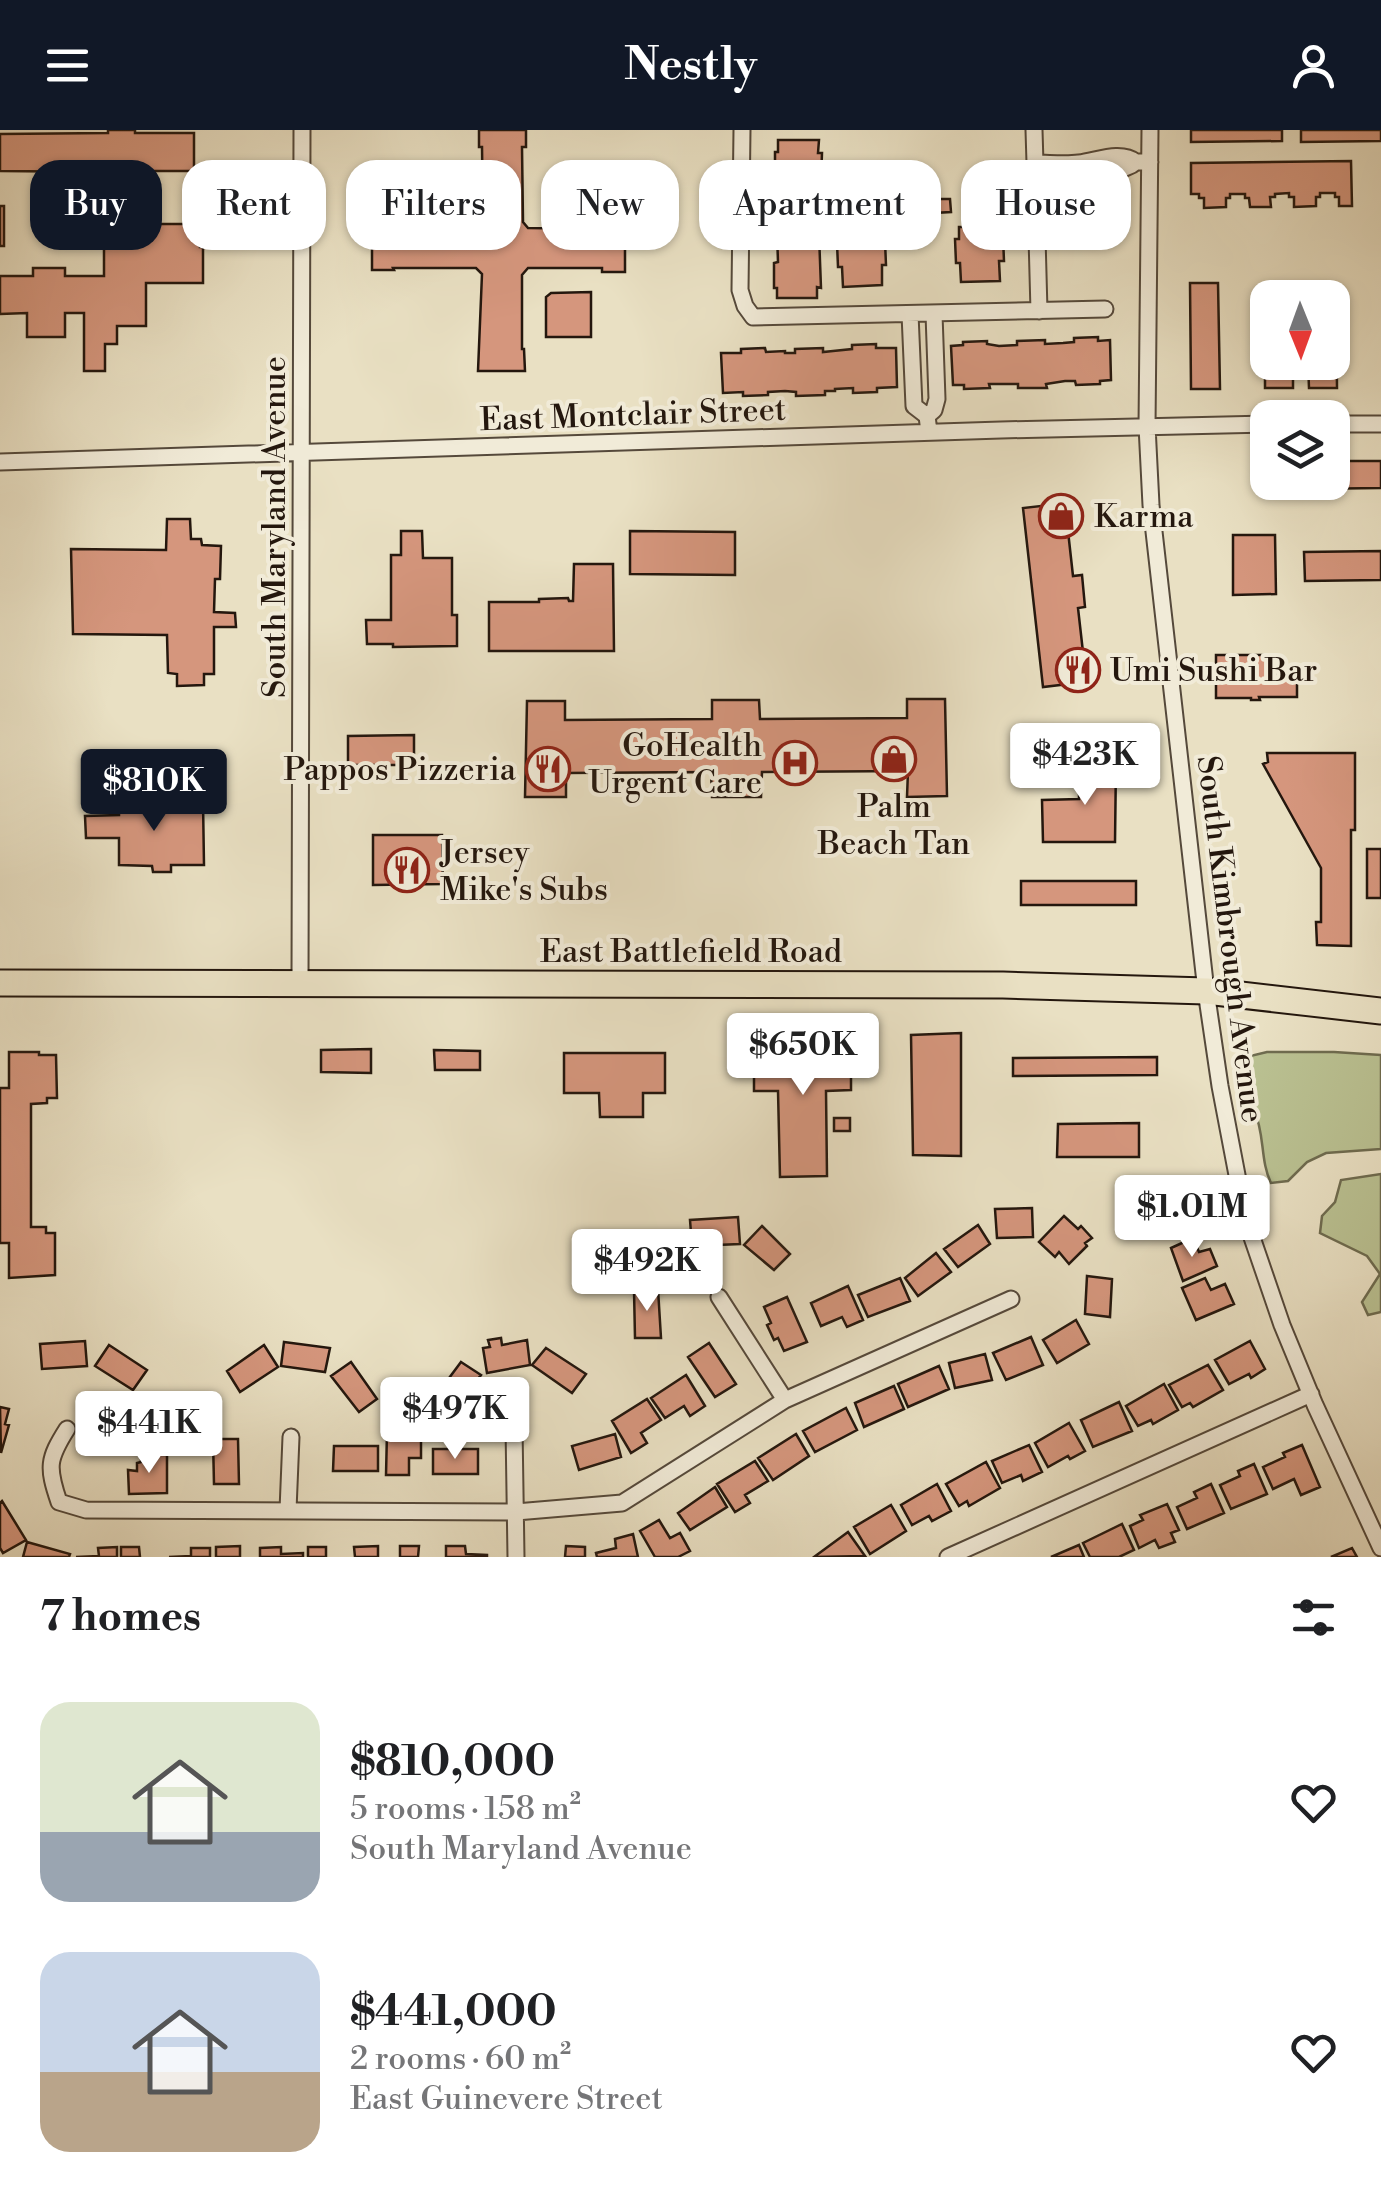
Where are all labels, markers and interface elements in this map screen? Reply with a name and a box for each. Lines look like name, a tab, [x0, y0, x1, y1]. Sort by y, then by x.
text: Nestly	[624, 37, 757, 94]
icon: menu	[40, 38, 95, 93]
icon: person	[1286, 38, 1341, 93]
chip: Buy	[30, 160, 162, 250]
chip: Rent	[182, 160, 326, 250]
chip: Filters	[346, 160, 521, 250]
chip: New	[541, 160, 679, 250]
chip: Apartment	[699, 160, 941, 250]
chip: House	[961, 160, 1131, 250]
north arrow	[1250, 280, 1350, 380]
map controls	[1250, 280, 1350, 500]
street label: South Maryland Avenue	[255, 356, 295, 698]
street label: East Montclair Street	[479, 390, 787, 440]
button: layers	[1250, 400, 1350, 500]
shop icon: Karma	[1038, 493, 1084, 539]
place label: Karma	[1094, 497, 1194, 537]
restaurant icon: Umi Sushi Bar	[1055, 647, 1101, 693]
place label: Umi Sushi Bar	[1110, 651, 1318, 691]
pin: $423K	[1015, 723, 1155, 808]
place label: GoHealth Urgent Care	[588, 726, 762, 803]
text: $423K	[1032, 735, 1138, 775]
shop icon: Palm Beach Tan	[871, 736, 917, 782]
hospital icon: GoHealth Urgent Care	[772, 740, 818, 786]
restaurant icon: Pappos Pizzeria	[525, 746, 571, 792]
pin: $810K	[84, 749, 224, 834]
place label: Pappos Pizzeria	[283, 750, 517, 790]
street label: South Kimbrough Avenue	[1188, 753, 1272, 1125]
text: $810K	[103, 761, 205, 801]
place label: Palm Beach Tan	[817, 787, 970, 864]
place label: Jersey Mike's Subs	[439, 833, 608, 910]
restaurant icon: Jersey Mike's Subs	[384, 847, 430, 893]
street label: East Battlefield Road	[540, 932, 842, 972]
pin: $650K	[733, 1013, 873, 1098]
text: $650K	[749, 1025, 857, 1065]
pin: $1.01M	[1111, 1175, 1273, 1260]
text: $1.01M	[1137, 1187, 1247, 1227]
pin: $492K	[577, 1229, 717, 1314]
text: $492K	[594, 1241, 700, 1281]
pin: $497K	[385, 1377, 525, 1462]
text: $497K	[402, 1389, 508, 1429]
pin: $441K	[79, 1391, 219, 1476]
text: $441K	[97, 1403, 201, 1443]
icon: filters	[1286, 1590, 1341, 1645]
text: 7 homes	[40, 1591, 201, 1644]
text: $810,000	[350, 1736, 555, 1789]
icon: home	[120, 1742, 240, 1862]
icon: heart	[1286, 1775, 1341, 1830]
text: 5 rooms · 158 m²	[350, 1789, 581, 1829]
text: South Maryland Avenue	[350, 1829, 692, 1869]
text: $441,000	[350, 1986, 557, 2039]
icon: home	[120, 1992, 240, 2112]
icon: heart	[1286, 2025, 1341, 2080]
text: 2 rooms · 60 m²	[350, 2039, 571, 2079]
text: East Guinevere Street	[350, 2079, 663, 2119]

